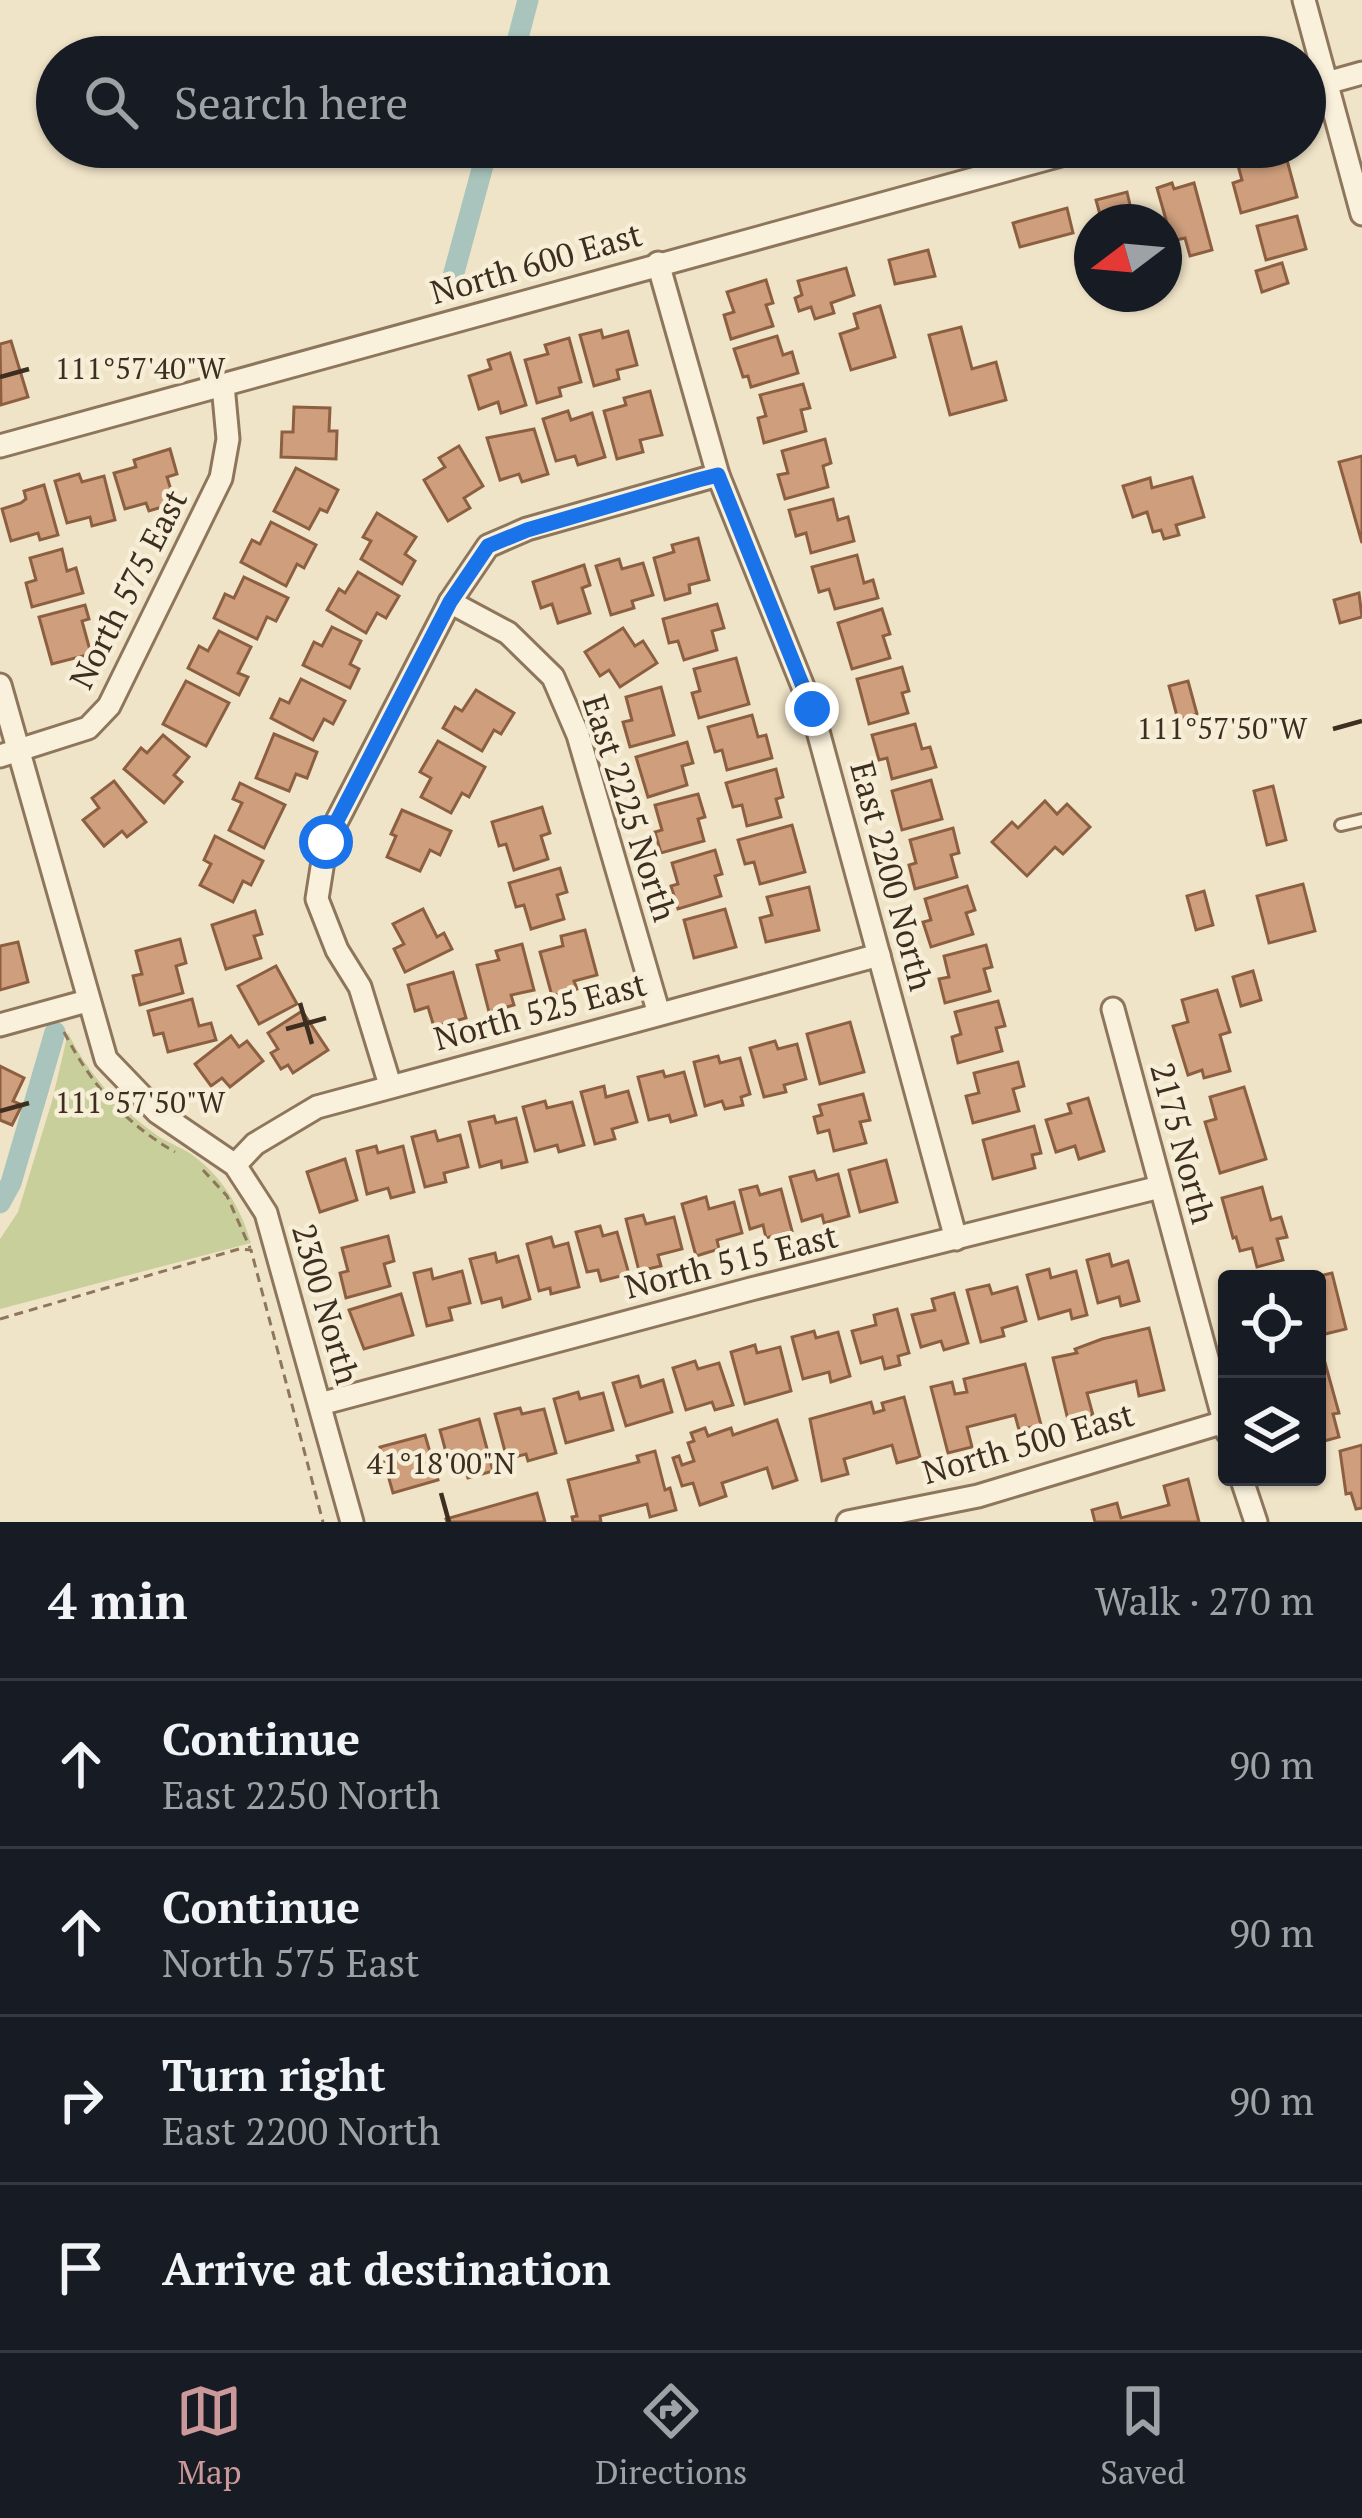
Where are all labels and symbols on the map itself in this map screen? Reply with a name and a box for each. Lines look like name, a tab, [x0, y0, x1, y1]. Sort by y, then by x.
north arrow	[1074, 204, 1182, 312]
street label: North 600 East	[425, 212, 647, 313]
text: 111°57'40"W	[55, 348, 226, 388]
street label: North 575 East	[59, 482, 196, 696]
route end	[785, 682, 839, 736]
street label: East 2225 North	[574, 689, 687, 926]
text: 111°57'50"W	[1137, 708, 1308, 748]
street label: East 2200 North	[841, 757, 944, 995]
route start	[299, 815, 353, 869]
street label: North 525 East	[429, 962, 651, 1059]
street label: 2175 North	[1141, 1058, 1226, 1228]
text: 111°57'50"W	[55, 1082, 226, 1122]
street label: North 515 East	[620, 1213, 842, 1308]
street label: 2300 North	[283, 1219, 370, 1389]
street label: North 500 East	[917, 1392, 1139, 1493]
text: 41°18'00"N	[367, 1443, 515, 1483]

